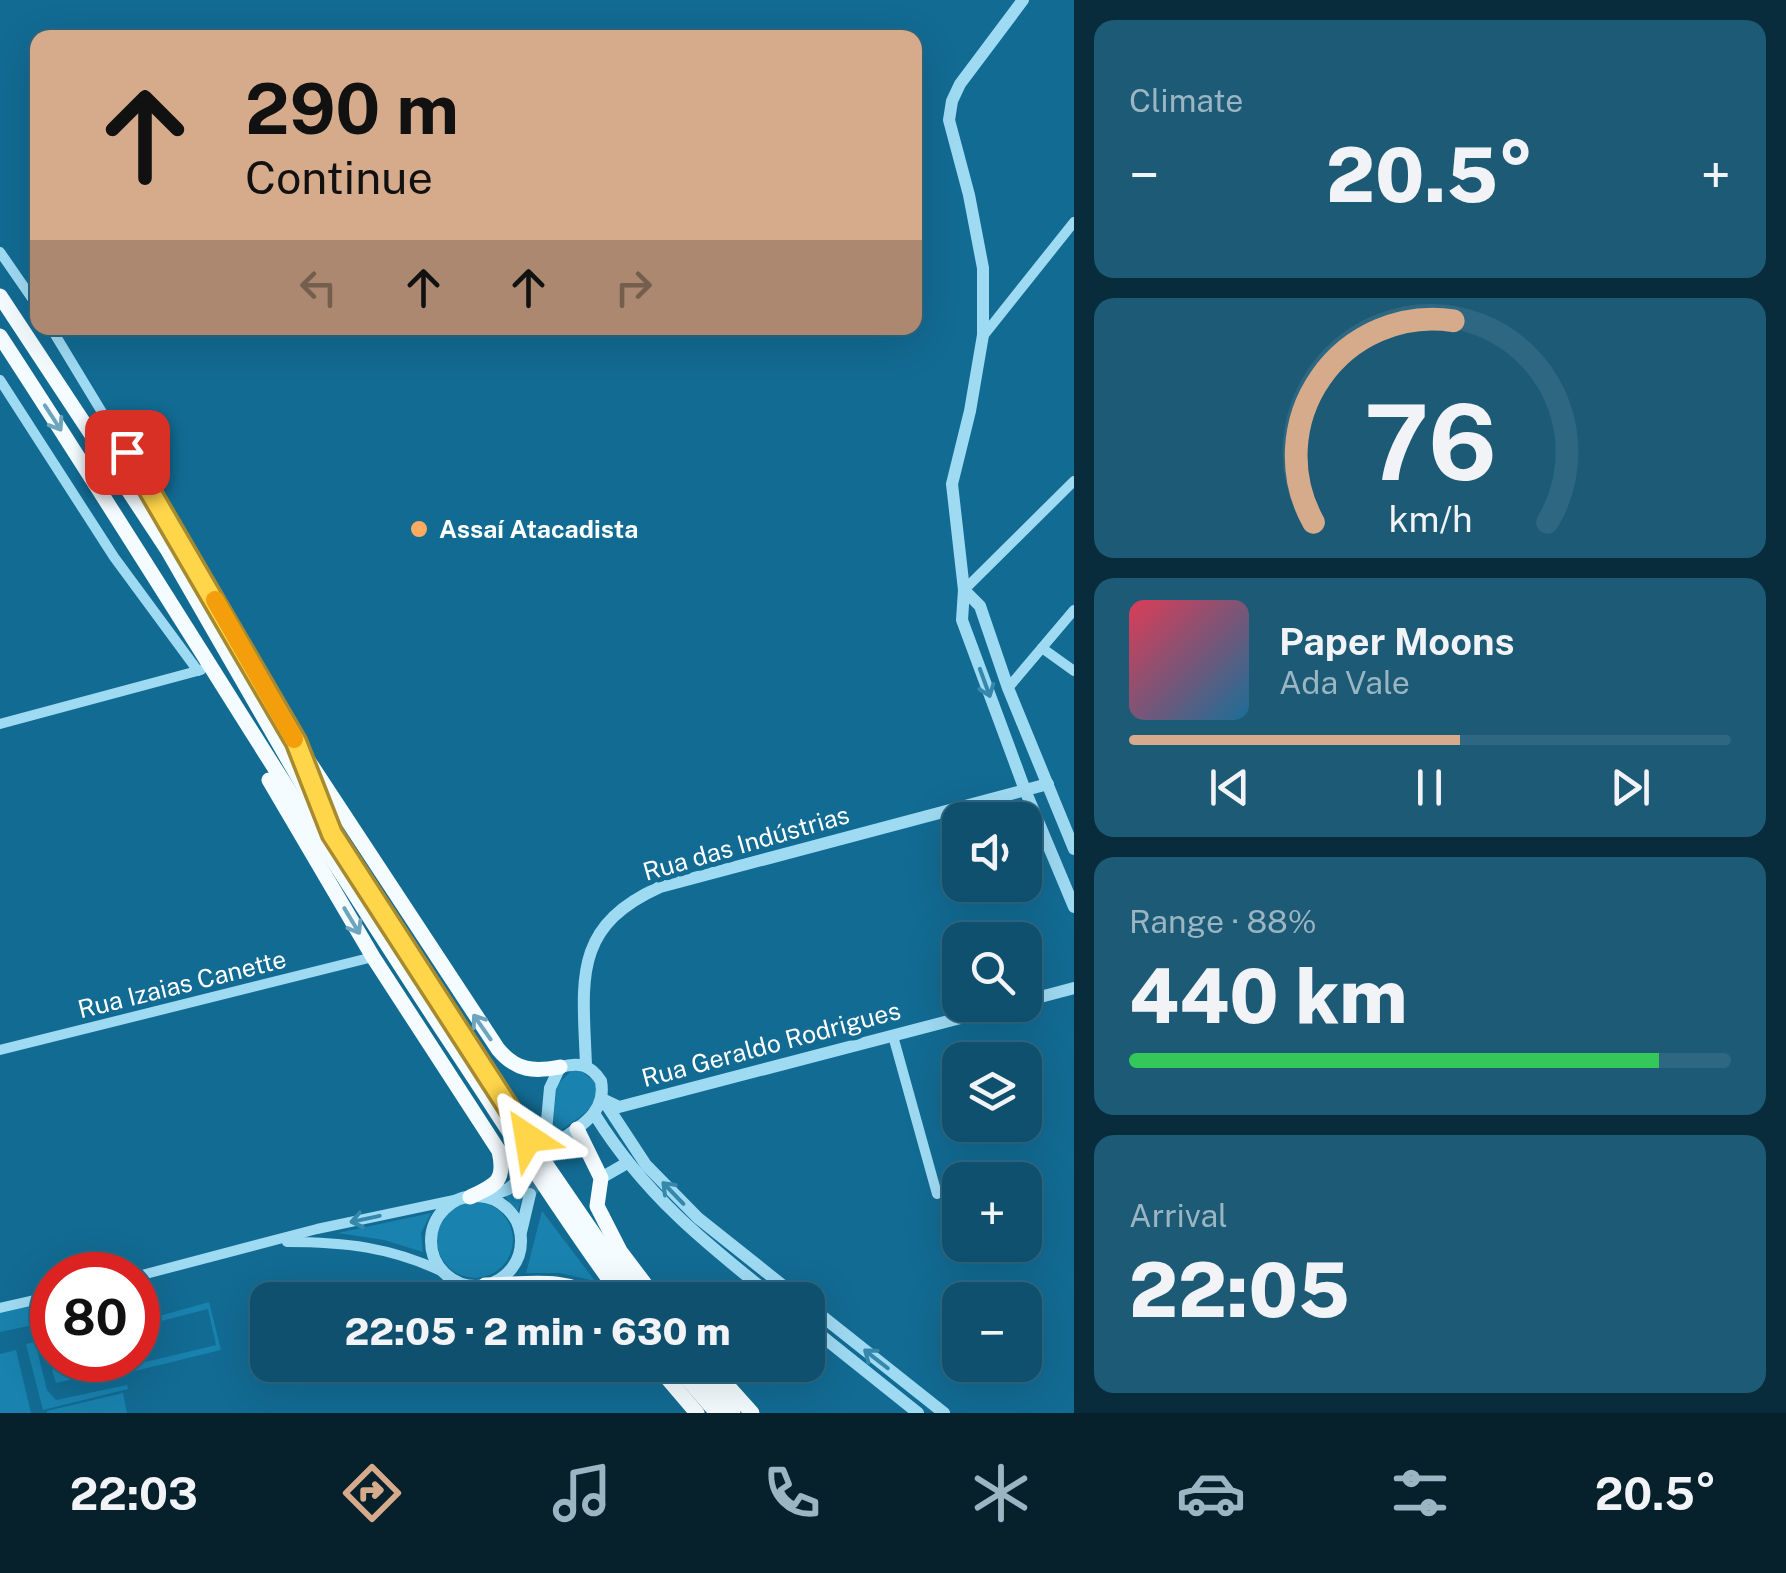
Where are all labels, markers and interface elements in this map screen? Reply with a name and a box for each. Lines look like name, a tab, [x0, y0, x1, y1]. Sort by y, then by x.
text: 290 m	[245, 67, 459, 150]
icon: ahead	[80, 70, 210, 200]
text: Climate	[1129, 82, 1243, 119]
text: 20.5°	[1326, 131, 1534, 219]
text: −	[1129, 143, 1160, 207]
text: +	[1701, 143, 1731, 207]
text: Continue	[245, 151, 433, 204]
icon: left	[291, 260, 346, 315]
icon: ahead	[396, 260, 451, 315]
icon: ahead	[501, 260, 556, 315]
icon: right	[606, 260, 661, 315]
text: 76	[1364, 381, 1496, 503]
one-way arrow	[43, 403, 64, 431]
pin	[85, 410, 170, 495]
icon: arrive	[100, 425, 155, 480]
text: km/h	[1388, 498, 1472, 540]
place label: Assaí Atacadista	[439, 514, 638, 544]
marker: Assaí Atacadista	[408, 518, 430, 540]
text: Paper Moons	[1279, 619, 1514, 664]
text: Ada Vale	[1279, 664, 1410, 701]
one-way arrow	[977, 667, 995, 698]
icon: previous	[1202, 760, 1257, 815]
icon: pause	[1402, 760, 1457, 815]
icon: next	[1603, 760, 1658, 815]
street label: Rua das Indústrias	[639, 799, 853, 887]
map controls	[942, 802, 1042, 1382]
button: sound	[942, 802, 1042, 902]
text: Range · 88%	[1129, 903, 1317, 940]
one-way arrow	[342, 906, 362, 935]
button: search	[942, 922, 1042, 1022]
street label: Rua Izaias Canette	[75, 944, 289, 1024]
text: 440 km	[1129, 952, 1407, 1040]
street label: Rua Geraldo Rodrigues	[638, 995, 904, 1093]
one-way arrow	[472, 1013, 493, 1041]
button: layers	[942, 1042, 1042, 1142]
position arrow	[476, 1086, 580, 1190]
button: +	[942, 1162, 1042, 1262]
one-way arrow	[661, 1181, 685, 1205]
text: Arrival	[1129, 1197, 1228, 1234]
one-way arrow	[350, 1211, 382, 1230]
text: 22:05	[1129, 1246, 1350, 1334]
speed limit sign: 80	[30, 1252, 160, 1382]
button: −	[942, 1282, 1042, 1382]
text: 22:05 · 2 min · 630 m	[344, 1309, 731, 1354]
one-way arrow	[863, 1348, 889, 1370]
icon: directions	[337, 1458, 407, 1528]
icon: music	[547, 1458, 617, 1528]
icon: phone	[757, 1458, 827, 1528]
icon: climate	[966, 1458, 1036, 1528]
icon: car	[1176, 1458, 1246, 1528]
icon: filters	[1385, 1458, 1455, 1528]
text: 22:03	[70, 1467, 198, 1520]
text: 20.5°	[1595, 1467, 1716, 1520]

